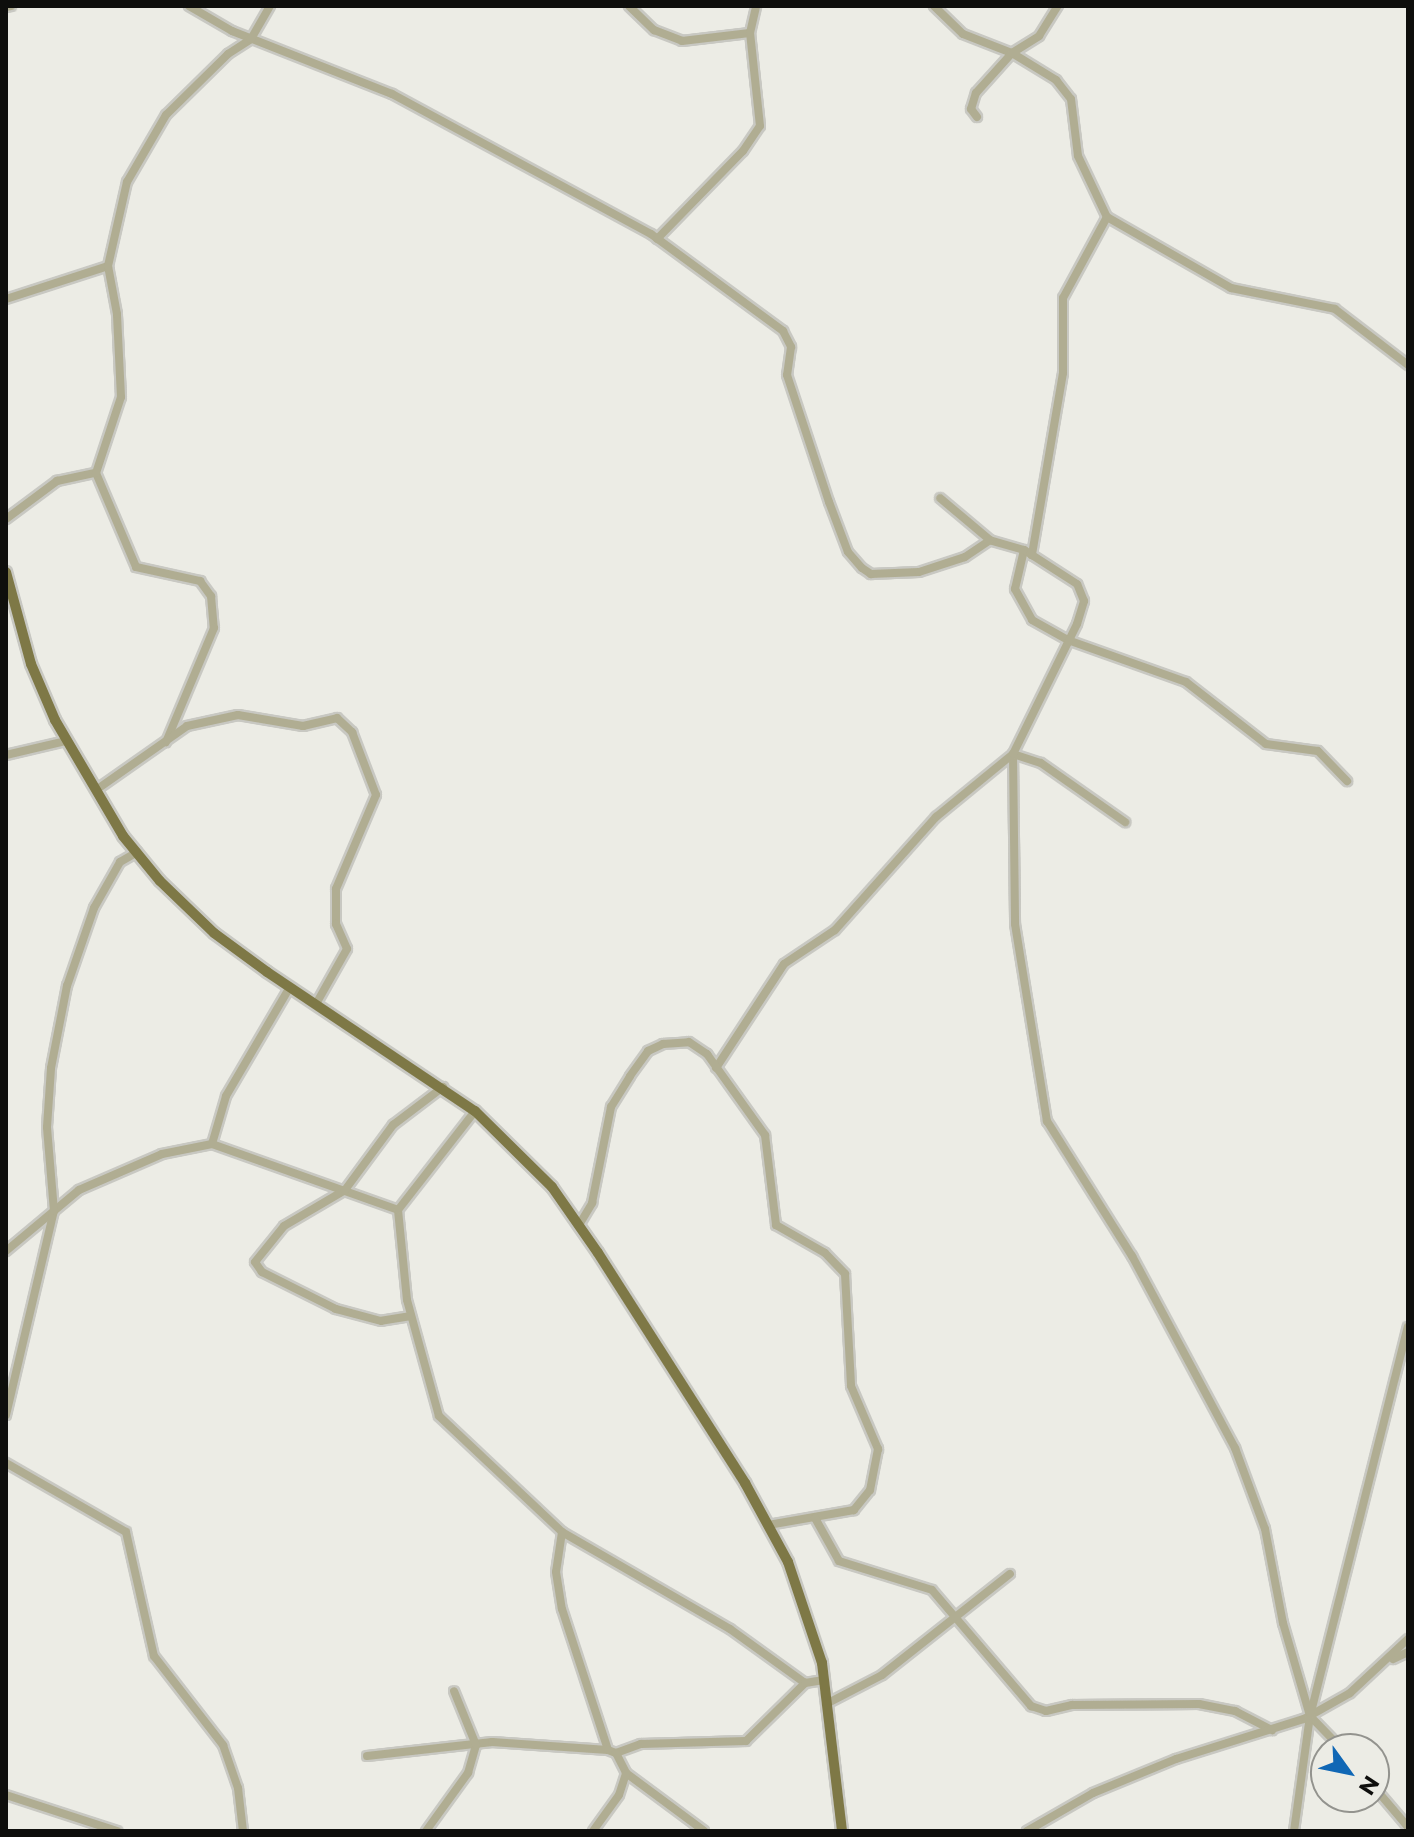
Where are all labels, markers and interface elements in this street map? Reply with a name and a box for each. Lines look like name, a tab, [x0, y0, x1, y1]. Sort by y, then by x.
north arrow	[1310, 1733, 1390, 1813]
text: N	[1353, 1770, 1385, 1800]

